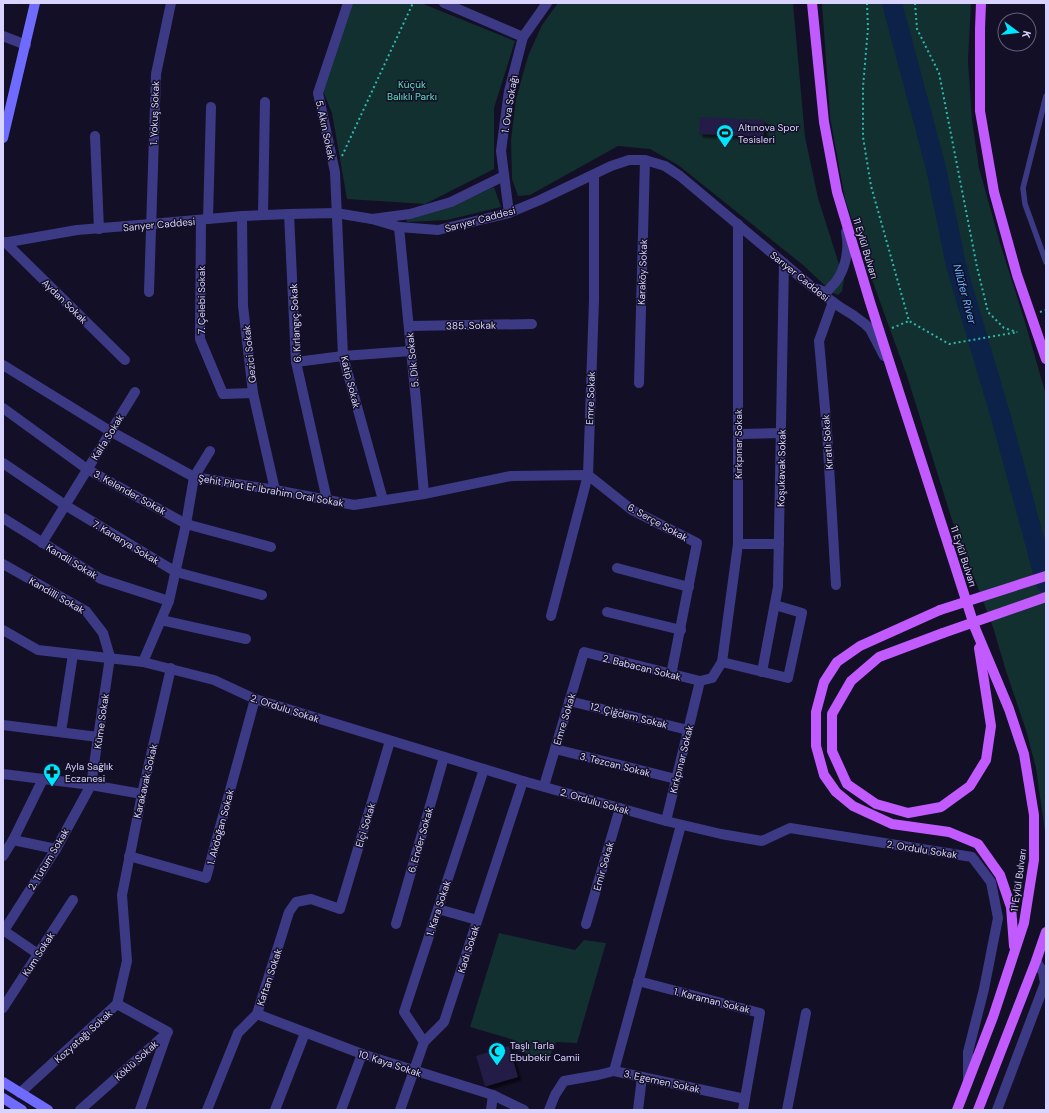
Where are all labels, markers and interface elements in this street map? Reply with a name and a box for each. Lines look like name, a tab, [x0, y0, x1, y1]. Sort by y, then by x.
north arrow	[997, 12, 1037, 52]
text: K	[1019, 29, 1034, 40]
street label: 1. Ova Sokağı	[498, 74, 520, 134]
park label: Küçük Balıklı Parkı	[387, 78, 437, 103]
street label: 1. Yokuş Sokak	[147, 81, 162, 145]
street label: 5. Akın Sokak	[313, 99, 338, 161]
place label: Altınova Spor Tesisleri	[738, 121, 800, 146]
sports icon: Altınova Spor Tesisleri	[715, 123, 735, 148]
street label: Sarıyer Caddesi	[443, 204, 517, 235]
street label: Sarıyer Caddesi	[122, 215, 196, 234]
street label: 11 Eylül Bulvarı	[850, 216, 881, 280]
street label: Karaköy Sokak	[635, 239, 650, 305]
street label: Sarıyer Caddesi	[767, 249, 832, 304]
water label: Nilüfer River	[950, 262, 980, 326]
street label: 7. Çelebi Sokak	[195, 266, 208, 334]
street label: Aydan Sokak	[39, 276, 90, 326]
street label: 6. Kırlangıç Sokak	[287, 283, 304, 363]
street label: 385. Sokak	[446, 319, 496, 332]
street label: Gezici Sokak	[240, 324, 259, 384]
street label: 5. Dik Sokak	[403, 332, 422, 388]
street label: Katip Sokak	[338, 355, 363, 410]
street label: Emre Sokak	[583, 371, 598, 425]
street label: Kırkpınar Sokak	[732, 409, 745, 479]
street label: Kalfa Sokak	[88, 412, 127, 463]
street label: Kıratlı Sokak	[819, 414, 836, 470]
street label: Koşukavak Sokak	[774, 429, 789, 507]
street label: 3. Kelender Sokak	[91, 467, 168, 518]
street label: Şehit Pilot Er İbrahim Oral Sokak	[197, 471, 345, 510]
street label: 6. Serçe Sokak	[625, 501, 690, 544]
street label: 7. Kanarya Sokak	[90, 517, 162, 568]
street label: 11 Eylül Bulvarı	[948, 524, 979, 588]
street label: Kandil Sokak	[44, 541, 100, 582]
street label: Kandilli Sokak	[27, 574, 87, 617]
street label: 2. Babacan Sokak	[601, 651, 682, 684]
street label: 2. Ordulu Sokak	[249, 691, 321, 726]
street label: Küme Sokak	[91, 692, 112, 750]
street label: Emre Sokak	[550, 692, 579, 747]
street label: 12. Çiğdem Sokak	[589, 700, 669, 731]
street label: Kırkpınar Sokak	[667, 724, 696, 795]
street label: Karakavak Sokak	[131, 743, 160, 820]
street label: 3. Tezcan Sokak	[578, 749, 652, 780]
place label: Ayla Sağlık Eczanesi	[65, 760, 113, 785]
pharmacy icon: Ayla Sağlık Eczanesi	[42, 762, 62, 787]
street label: 2. Ordulu Sokak	[559, 785, 631, 818]
street label: 1. Akdoğan Sokak	[204, 788, 237, 866]
street label: Elçi Sokak	[353, 801, 378, 849]
street label: 6. Ender Sokak	[405, 806, 436, 874]
street label: 2. Tutum Sokak	[25, 826, 72, 892]
street label: 2. Ordulu Sokak	[886, 837, 958, 862]
street label: Emir Sokak	[590, 840, 617, 892]
street label: 11 Eylül Bulvarı	[1008, 848, 1029, 912]
street label: 1. Kara Sokak	[423, 879, 454, 938]
street label: Kadı Sokak	[455, 924, 482, 975]
street label: Kum Sokak	[19, 930, 58, 979]
street label: Kaftan Sokak	[254, 947, 285, 1007]
street label: 1. Karaman Sokak	[673, 985, 751, 1016]
street label: Kozyatağı Sokak	[52, 1007, 115, 1066]
street label: Köklü Sokak	[112, 1037, 161, 1083]
place label: Taşlı Tarla Ebubekir Camii	[510, 1039, 580, 1064]
mosque icon: Taşlı Tarla Ebubekir Camii	[487, 1041, 507, 1066]
street label: 10. Kaya Sokak	[357, 1047, 423, 1080]
street label: 3. Egemen Sokak	[623, 1067, 701, 1096]

